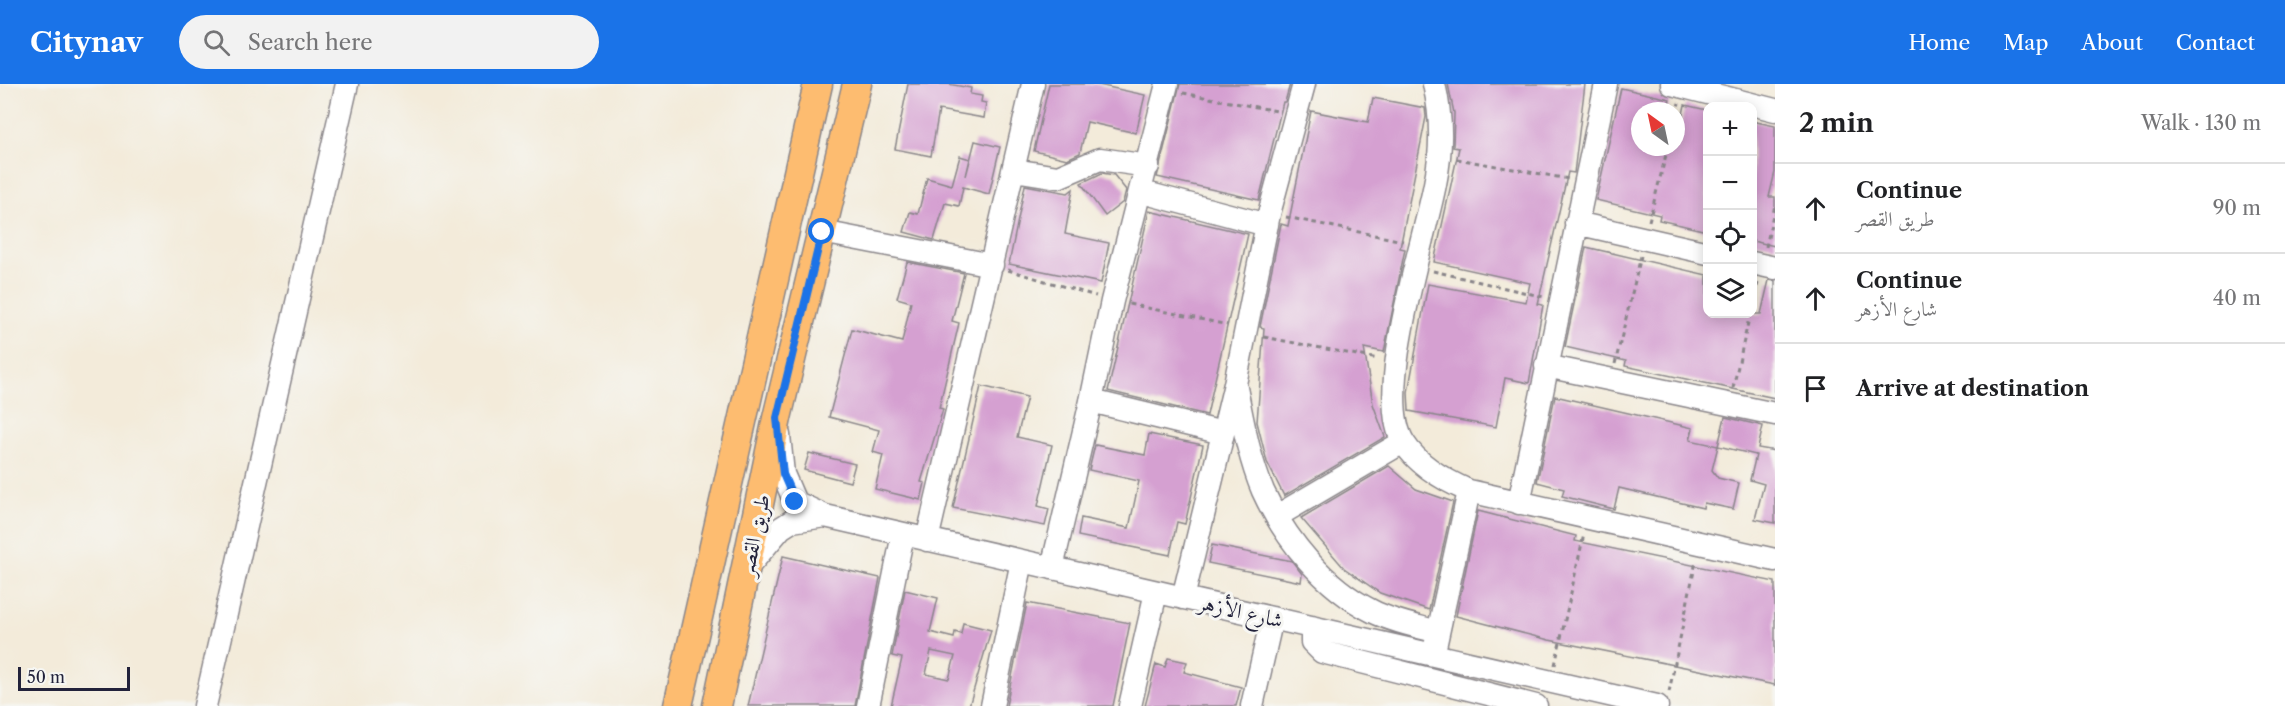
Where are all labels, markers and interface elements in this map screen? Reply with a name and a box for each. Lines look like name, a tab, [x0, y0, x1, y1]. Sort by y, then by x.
search box	[179, 15, 599, 69]
text: Citynav	[30, 25, 143, 59]
icon: search	[200, 26, 233, 59]
text: Search here	[248, 29, 372, 56]
text: Home	[1909, 30, 1970, 55]
text: Map	[2003, 30, 2048, 55]
text: About	[2081, 30, 2143, 55]
text: Contact	[2176, 30, 2255, 55]
north arrow	[1631, 102, 1685, 156]
map controls	[1703, 102, 1757, 318]
button: +	[1703, 102, 1757, 156]
text: 2 min	[1799, 107, 1874, 139]
text: Walk · 130 m	[2141, 111, 2261, 135]
button: −	[1703, 156, 1757, 210]
text: Continue	[1856, 177, 1962, 204]
icon: ahead	[1799, 192, 1832, 225]
text: 90 m	[2213, 196, 2261, 220]
text: طريق القصر	[1856, 207, 1935, 231]
button: locate	[1703, 210, 1757, 264]
route start	[808, 218, 834, 244]
button: layers	[1703, 264, 1757, 318]
text: Continue	[1856, 267, 1962, 294]
icon: ahead	[1799, 282, 1832, 315]
text: 40 m	[2213, 286, 2261, 310]
text: شارع الأزهر	[1856, 297, 1937, 321]
icon: arrive	[1799, 372, 1832, 405]
text: Arrive at destination	[1856, 375, 2089, 402]
route end	[781, 488, 807, 514]
street label: طريق القصر	[733, 492, 777, 580]
street label: شارع الأزهر	[1193, 587, 1286, 639]
scale bar	[18, 664, 130, 692]
text: 50 m	[27, 667, 65, 687]

